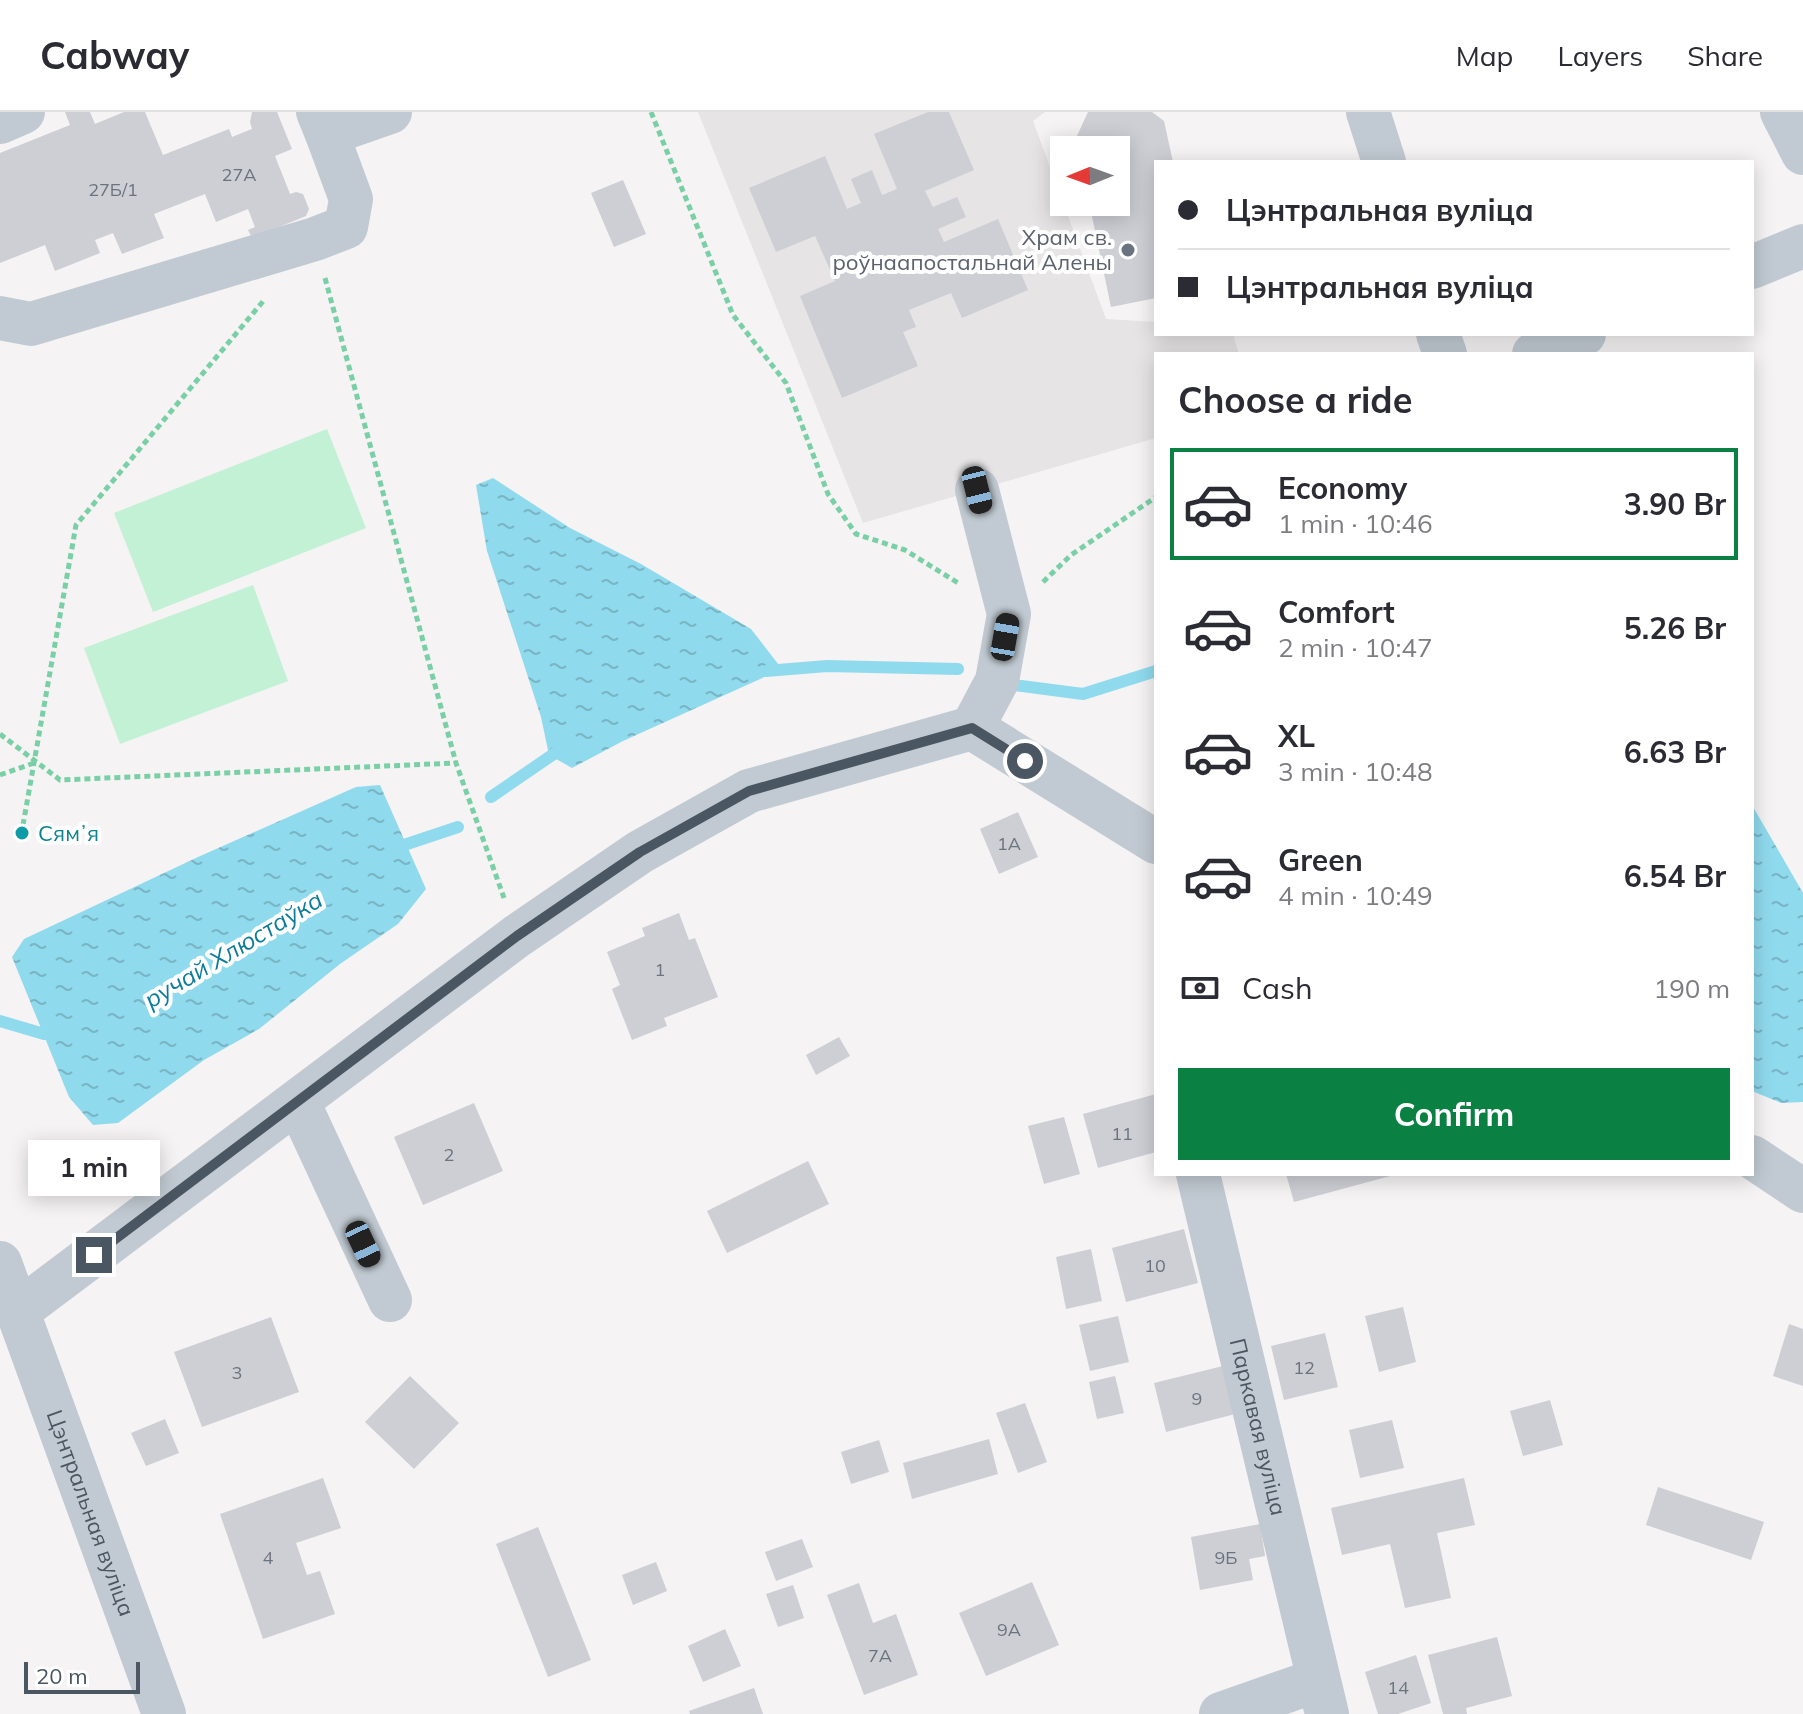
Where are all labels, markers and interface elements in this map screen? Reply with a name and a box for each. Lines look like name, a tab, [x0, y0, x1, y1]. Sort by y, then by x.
text: Cabway	[40, 31, 189, 79]
text: Map	[1456, 38, 1513, 73]
text: Layers	[1557, 38, 1643, 73]
text: Share	[1687, 38, 1763, 73]
north arrow	[1050, 136, 1130, 216]
map controls	[1050, 136, 1130, 216]
house number: 27А	[222, 163, 256, 186]
house number: 27Б/1	[88, 178, 138, 201]
text: Цэнтральная вуліца	[1226, 191, 1534, 229]
place label: Храм св. роўнаапостальнай Алены	[832, 223, 1112, 276]
marker: Храм св. роўнаапостальнай Алены	[1119, 241, 1137, 259]
text: Цэнтральная вуліца	[1226, 268, 1534, 306]
text: Choose a ride	[1178, 377, 1412, 422]
car	[960, 464, 994, 516]
icon: car	[1182, 468, 1254, 540]
text: Economy	[1278, 469, 1407, 507]
text: 3.90 Br	[1624, 485, 1726, 523]
text: 1 min · 10:46	[1278, 507, 1433, 540]
icon: car	[1182, 592, 1254, 664]
text: Comfort	[1278, 593, 1395, 631]
text: 5.26 Br	[1624, 609, 1726, 647]
car	[989, 611, 1021, 663]
text: 2 min · 10:47	[1278, 631, 1433, 664]
icon: car	[1182, 716, 1254, 788]
text: XL	[1278, 717, 1315, 755]
text: 6.63 Br	[1624, 733, 1726, 771]
route start	[1007, 743, 1043, 779]
text: 3 min · 10:48	[1278, 755, 1433, 788]
place label: Сямʼя	[38, 819, 99, 847]
marker: Сямʼя	[13, 824, 31, 842]
house number: 1А	[997, 832, 1021, 855]
icon: car	[1182, 840, 1254, 912]
text: Green	[1278, 841, 1363, 879]
text: 6.54 Br	[1624, 857, 1726, 895]
text: 4 min · 10:49	[1278, 879, 1433, 912]
water label: ручай Хлюстаўка	[138, 884, 328, 1014]
house number: 1	[655, 958, 665, 981]
icon: cash	[1178, 966, 1222, 1010]
text: Cash	[1242, 969, 1313, 1007]
text: 190 m	[1654, 972, 1730, 1005]
button: Confirm	[1178, 1068, 1730, 1160]
house number: 11	[1111, 1122, 1133, 1145]
callout: 1 min	[28, 1139, 160, 1195]
house number: 2	[444, 1143, 454, 1166]
text: 1 min	[60, 1151, 128, 1184]
car	[342, 1217, 384, 1271]
route end	[76, 1237, 112, 1273]
house number: 10	[1144, 1254, 1166, 1277]
street label: Паркавая вуліца	[1224, 1335, 1293, 1518]
house number: 12	[1293, 1356, 1315, 1379]
house number: 3	[232, 1361, 242, 1384]
house number: 9	[1192, 1387, 1202, 1410]
street label: Цэнтральная вуліца	[41, 1406, 141, 1620]
house number: 4	[263, 1546, 274, 1569]
house number: 9Б	[1215, 1546, 1238, 1569]
house number: 9А	[997, 1618, 1021, 1641]
house number: 7А	[868, 1644, 892, 1667]
scale bar	[24, 1658, 140, 1694]
text: 20 m	[36, 1662, 87, 1690]
house number: 14	[1387, 1676, 1409, 1699]

